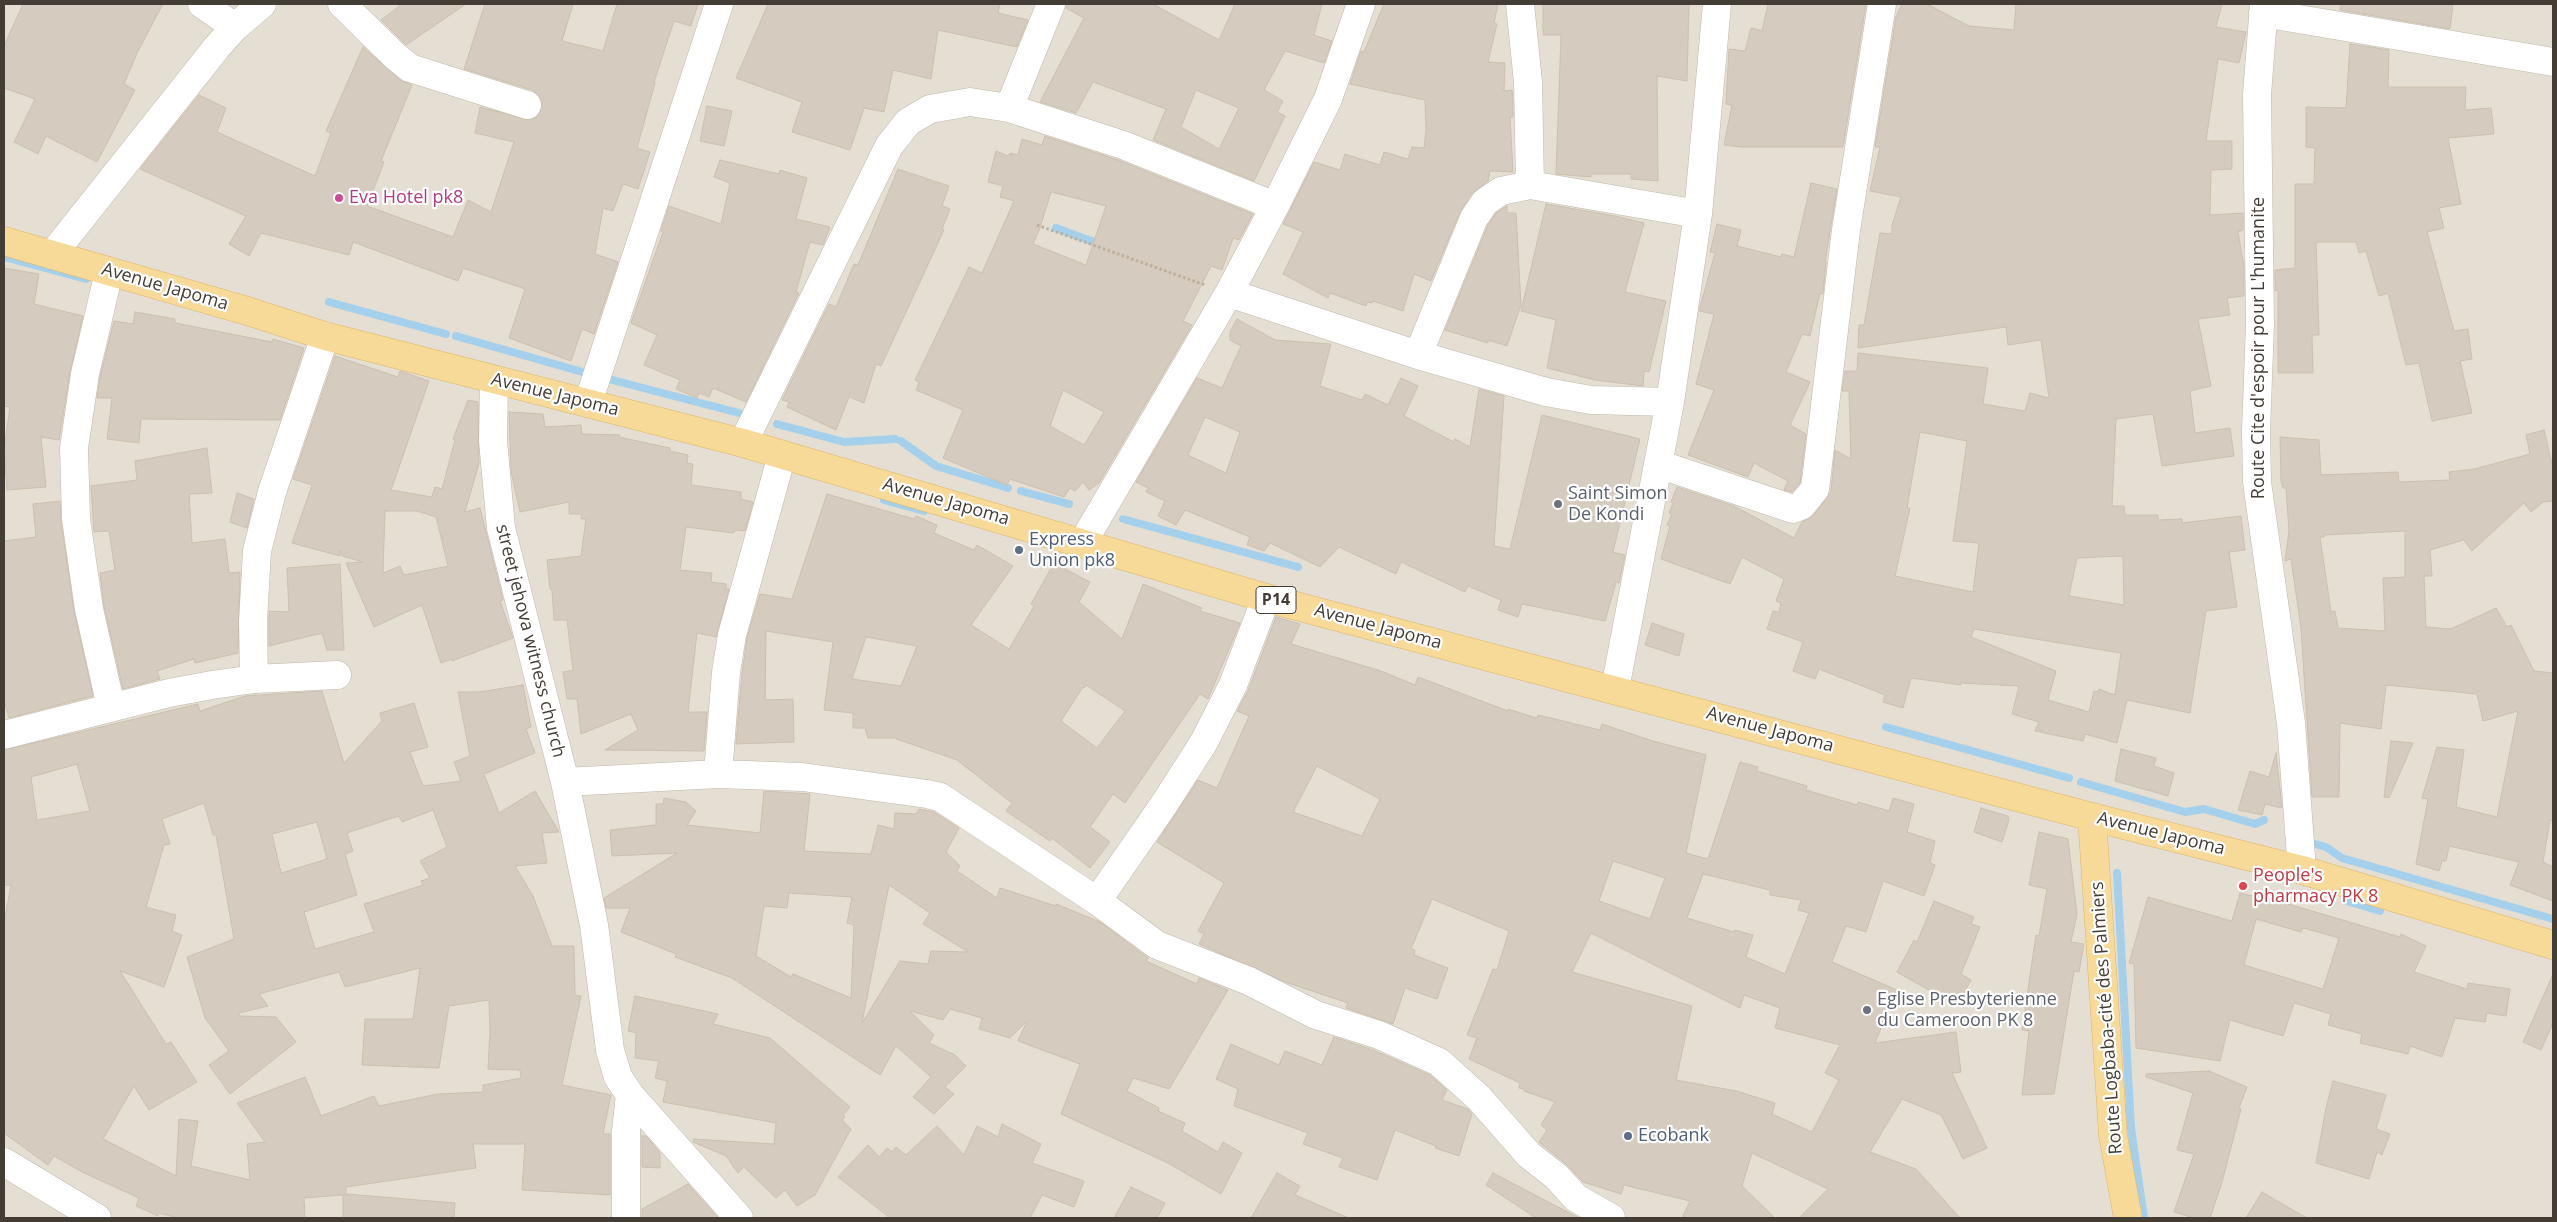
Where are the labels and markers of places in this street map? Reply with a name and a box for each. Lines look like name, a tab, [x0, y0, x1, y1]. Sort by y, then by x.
place label: Eva Hotel pk8	[349, 187, 463, 209]
marker: Eva Hotel pk8	[333, 192, 345, 204]
place label: Saint Simon De Kondi	[1568, 483, 1667, 526]
marker: Saint Simon De Kondi	[1552, 498, 1564, 510]
place label: Express Union pk8	[1029, 529, 1115, 572]
marker: Express Union pk8	[1013, 544, 1025, 556]
place label: People's pharmacy PK 8	[2253, 865, 2378, 908]
marker: People's pharmacy PK 8	[2237, 880, 2249, 892]
place label: Eglise Presbyterienne du Cameroon PK 8	[1877, 989, 2057, 1032]
marker: Eglise Presbyterienne du Cameroon PK 8	[1861, 1004, 1873, 1016]
place label: Ecobank	[1638, 1125, 1709, 1147]
marker: Ecobank	[1622, 1130, 1634, 1142]

